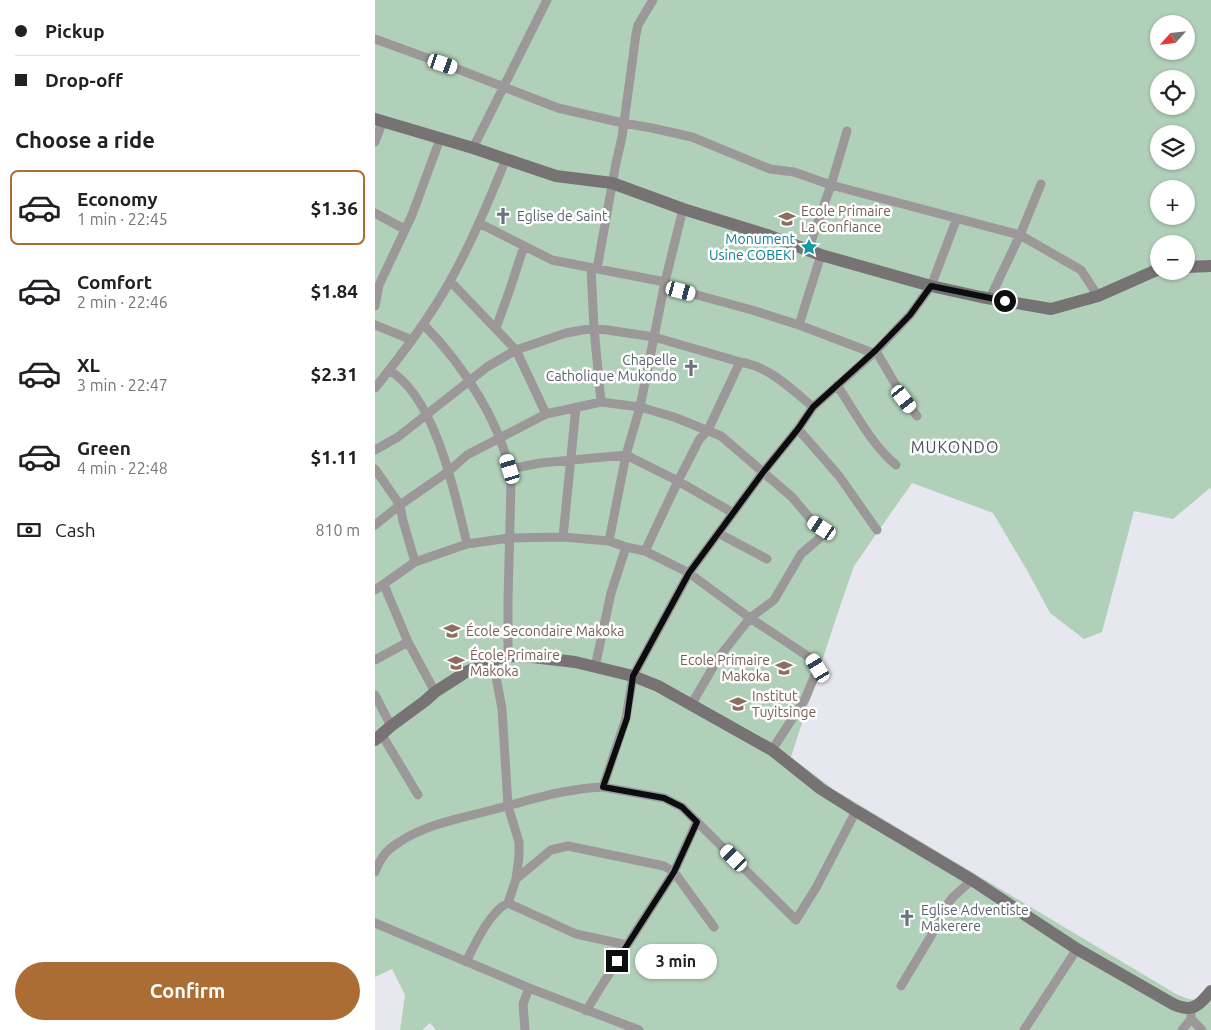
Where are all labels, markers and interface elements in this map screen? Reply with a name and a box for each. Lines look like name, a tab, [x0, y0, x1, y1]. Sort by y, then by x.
north arrow	[1150, 15, 1195, 60]
map controls	[1150, 15, 1195, 280]
text: Pickup	[45, 20, 105, 42]
car	[426, 52, 459, 76]
text: Drop-off	[45, 69, 123, 91]
button: locate	[1150, 70, 1195, 115]
button: layers	[1150, 125, 1195, 170]
text: Choose a ride	[15, 127, 155, 152]
button: +	[1150, 180, 1195, 225]
icon: car	[17, 185, 62, 230]
text: Economy	[77, 188, 158, 210]
text: $1.36	[310, 197, 358, 219]
place label: Ecole Primaire La Confiance	[801, 203, 891, 235]
church icon: Eglise de Saint	[493, 206, 513, 226]
place label: Eglise de Saint	[517, 208, 608, 224]
school or university icon: Ecole Primaire La Confiance	[777, 209, 797, 229]
text: 1 min · 22:45	[77, 210, 168, 228]
place label: Monument Usine COBEKI	[709, 231, 795, 263]
button: −	[1150, 235, 1195, 280]
place icon: Monument Usine COBEKI	[799, 237, 819, 257]
icon: car	[17, 268, 62, 313]
text: Comfort	[77, 271, 152, 293]
text: $1.84	[310, 280, 358, 302]
car	[664, 280, 697, 302]
route start	[994, 290, 1016, 312]
text: 2 min · 22:46	[77, 293, 168, 311]
icon: car	[17, 351, 62, 396]
place label: Chapelle Catholique Mukondo	[546, 352, 677, 384]
text: XL	[77, 354, 100, 376]
church icon: Chapelle Catholique Mukondo	[681, 358, 701, 378]
text: $2.31	[310, 363, 358, 385]
text: 3 min · 22:47	[77, 376, 168, 394]
car	[888, 383, 919, 415]
icon: car	[17, 434, 62, 479]
text: Green	[77, 437, 131, 459]
district label: MUKONDO	[911, 438, 999, 456]
text: $1.11	[310, 446, 358, 468]
car	[498, 452, 521, 486]
text: 4 min · 22:48	[77, 459, 168, 477]
car	[805, 513, 838, 543]
icon: cash	[15, 516, 43, 544]
text: Cash	[55, 519, 96, 541]
text: 810 m	[315, 521, 360, 539]
school or university icon: École Secondaire Makoka	[442, 621, 462, 641]
place label: École Secondaire Makoka	[466, 622, 624, 639]
place label: École Primaire Makoka	[470, 646, 560, 679]
car	[803, 651, 832, 685]
place label: Ecole Primaire Makoka	[680, 652, 770, 684]
school or university icon: École Primaire Makoka	[446, 653, 466, 673]
school or university icon: Ecole Primaire Makoka	[774, 658, 794, 678]
place label: Institut Tuyitsinge	[752, 688, 816, 720]
school or university icon: Institut Tuyitsinge	[728, 694, 748, 714]
car	[718, 842, 749, 874]
place label: Eglise Adventiste Makerere	[921, 902, 1029, 934]
church icon: Eglise Adventiste Makerere	[897, 908, 917, 928]
callout: 3 min	[635, 944, 717, 978]
route end	[606, 950, 628, 972]
text: 3 min	[656, 952, 696, 970]
button: Confirm	[15, 962, 360, 1020]

